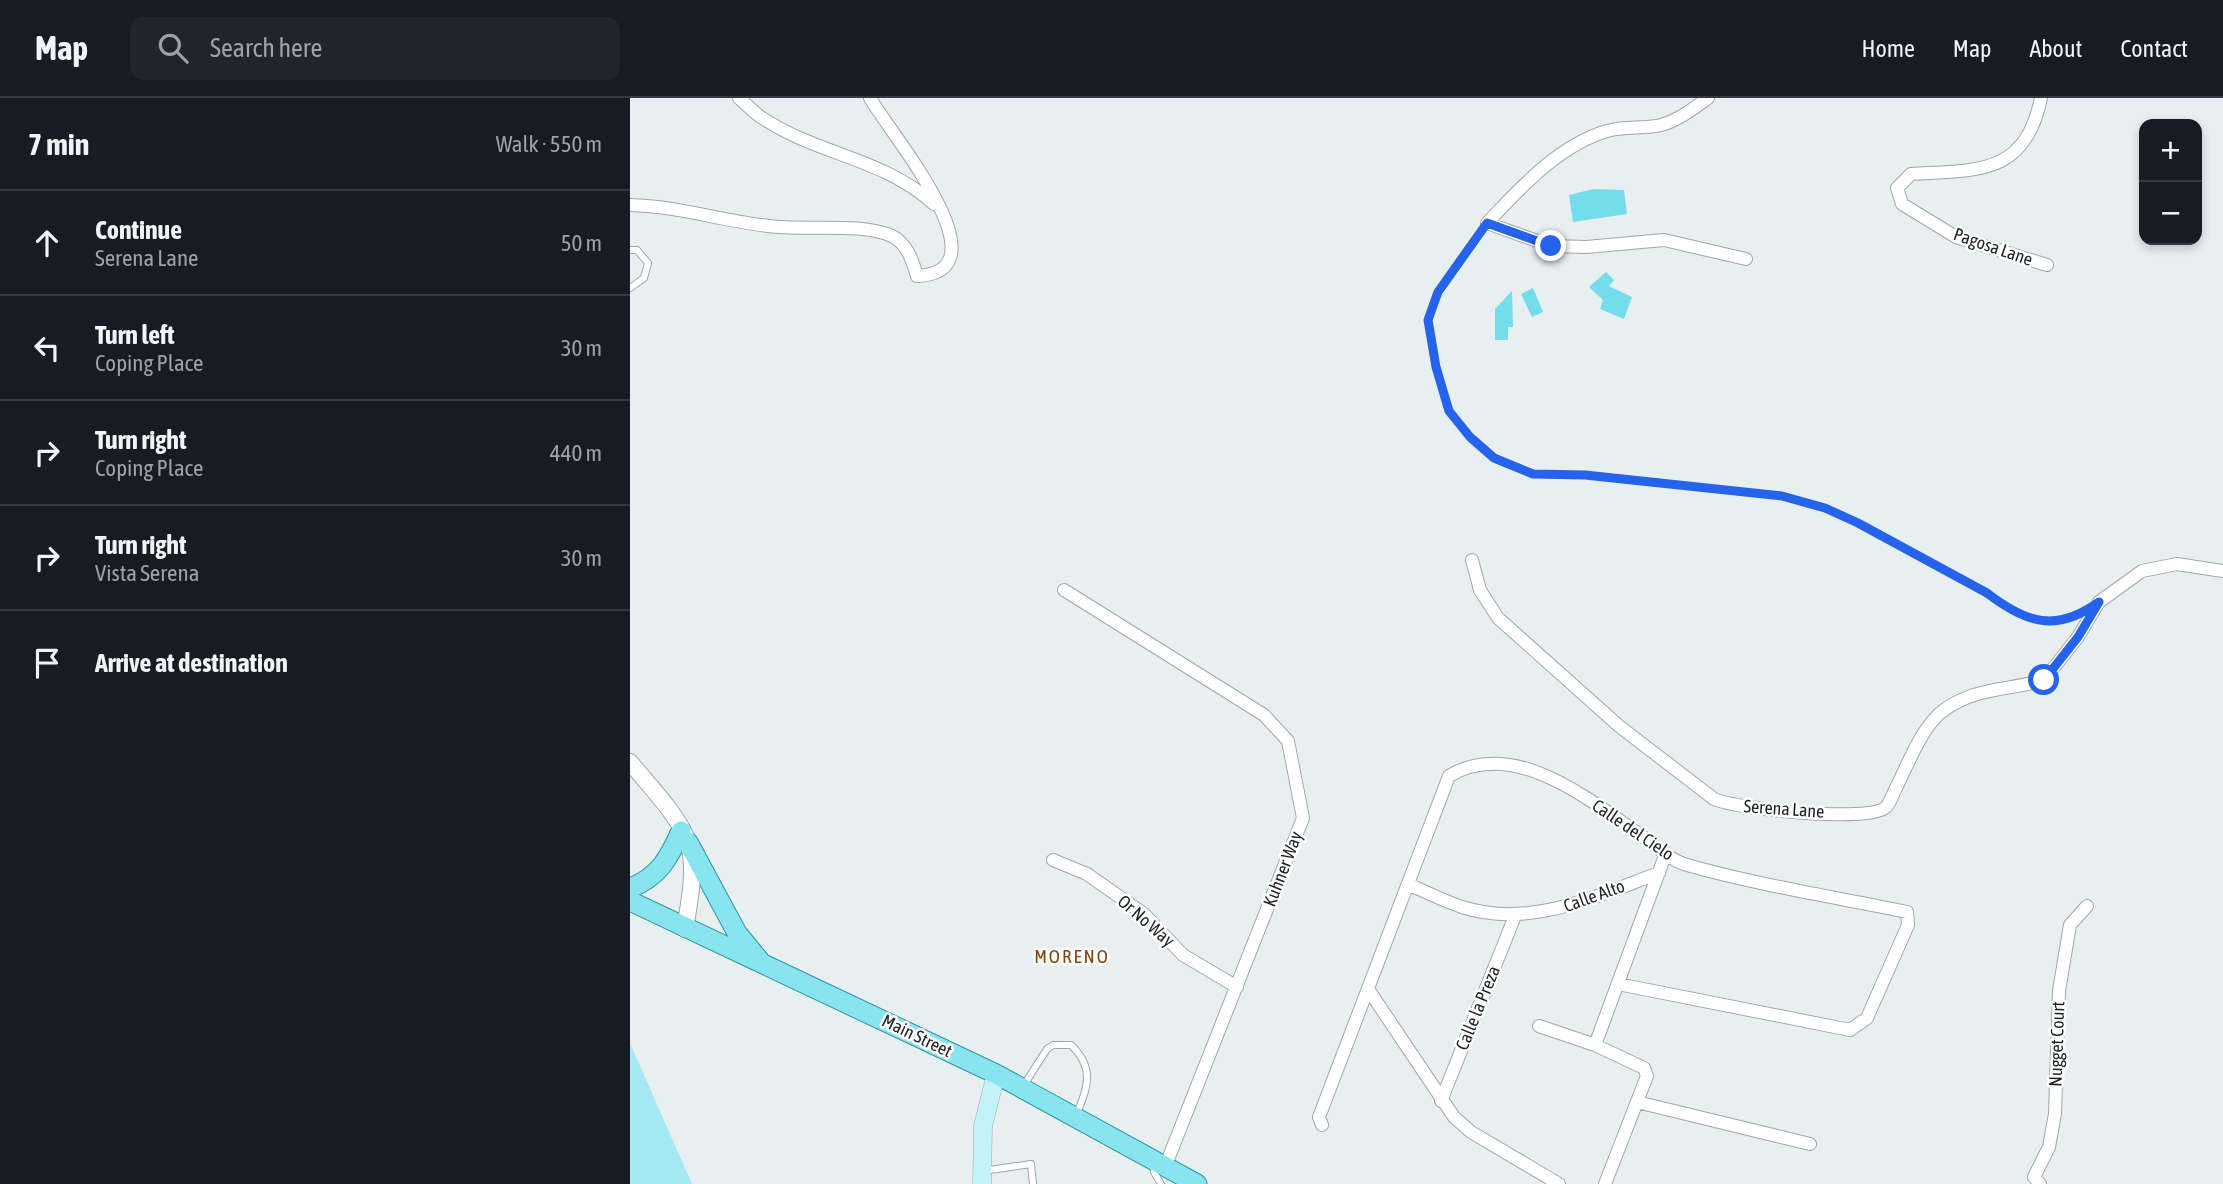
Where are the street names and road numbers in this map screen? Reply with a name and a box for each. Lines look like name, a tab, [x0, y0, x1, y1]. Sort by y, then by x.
street label: Pagosa Lane	[1951, 223, 2035, 270]
street label: Calle del Cielo	[1588, 795, 1678, 865]
street label: Serena Lane	[1743, 795, 1825, 822]
street label: Kuhner Way	[1259, 828, 1306, 909]
street label: Calle Alto	[1560, 875, 1627, 916]
street label: Or No Way	[1114, 890, 1179, 951]
street label: Calle la Preza	[1451, 963, 1504, 1053]
street label: Nugget Court	[2045, 1001, 2068, 1087]
street label: Main Street	[879, 1010, 956, 1061]

